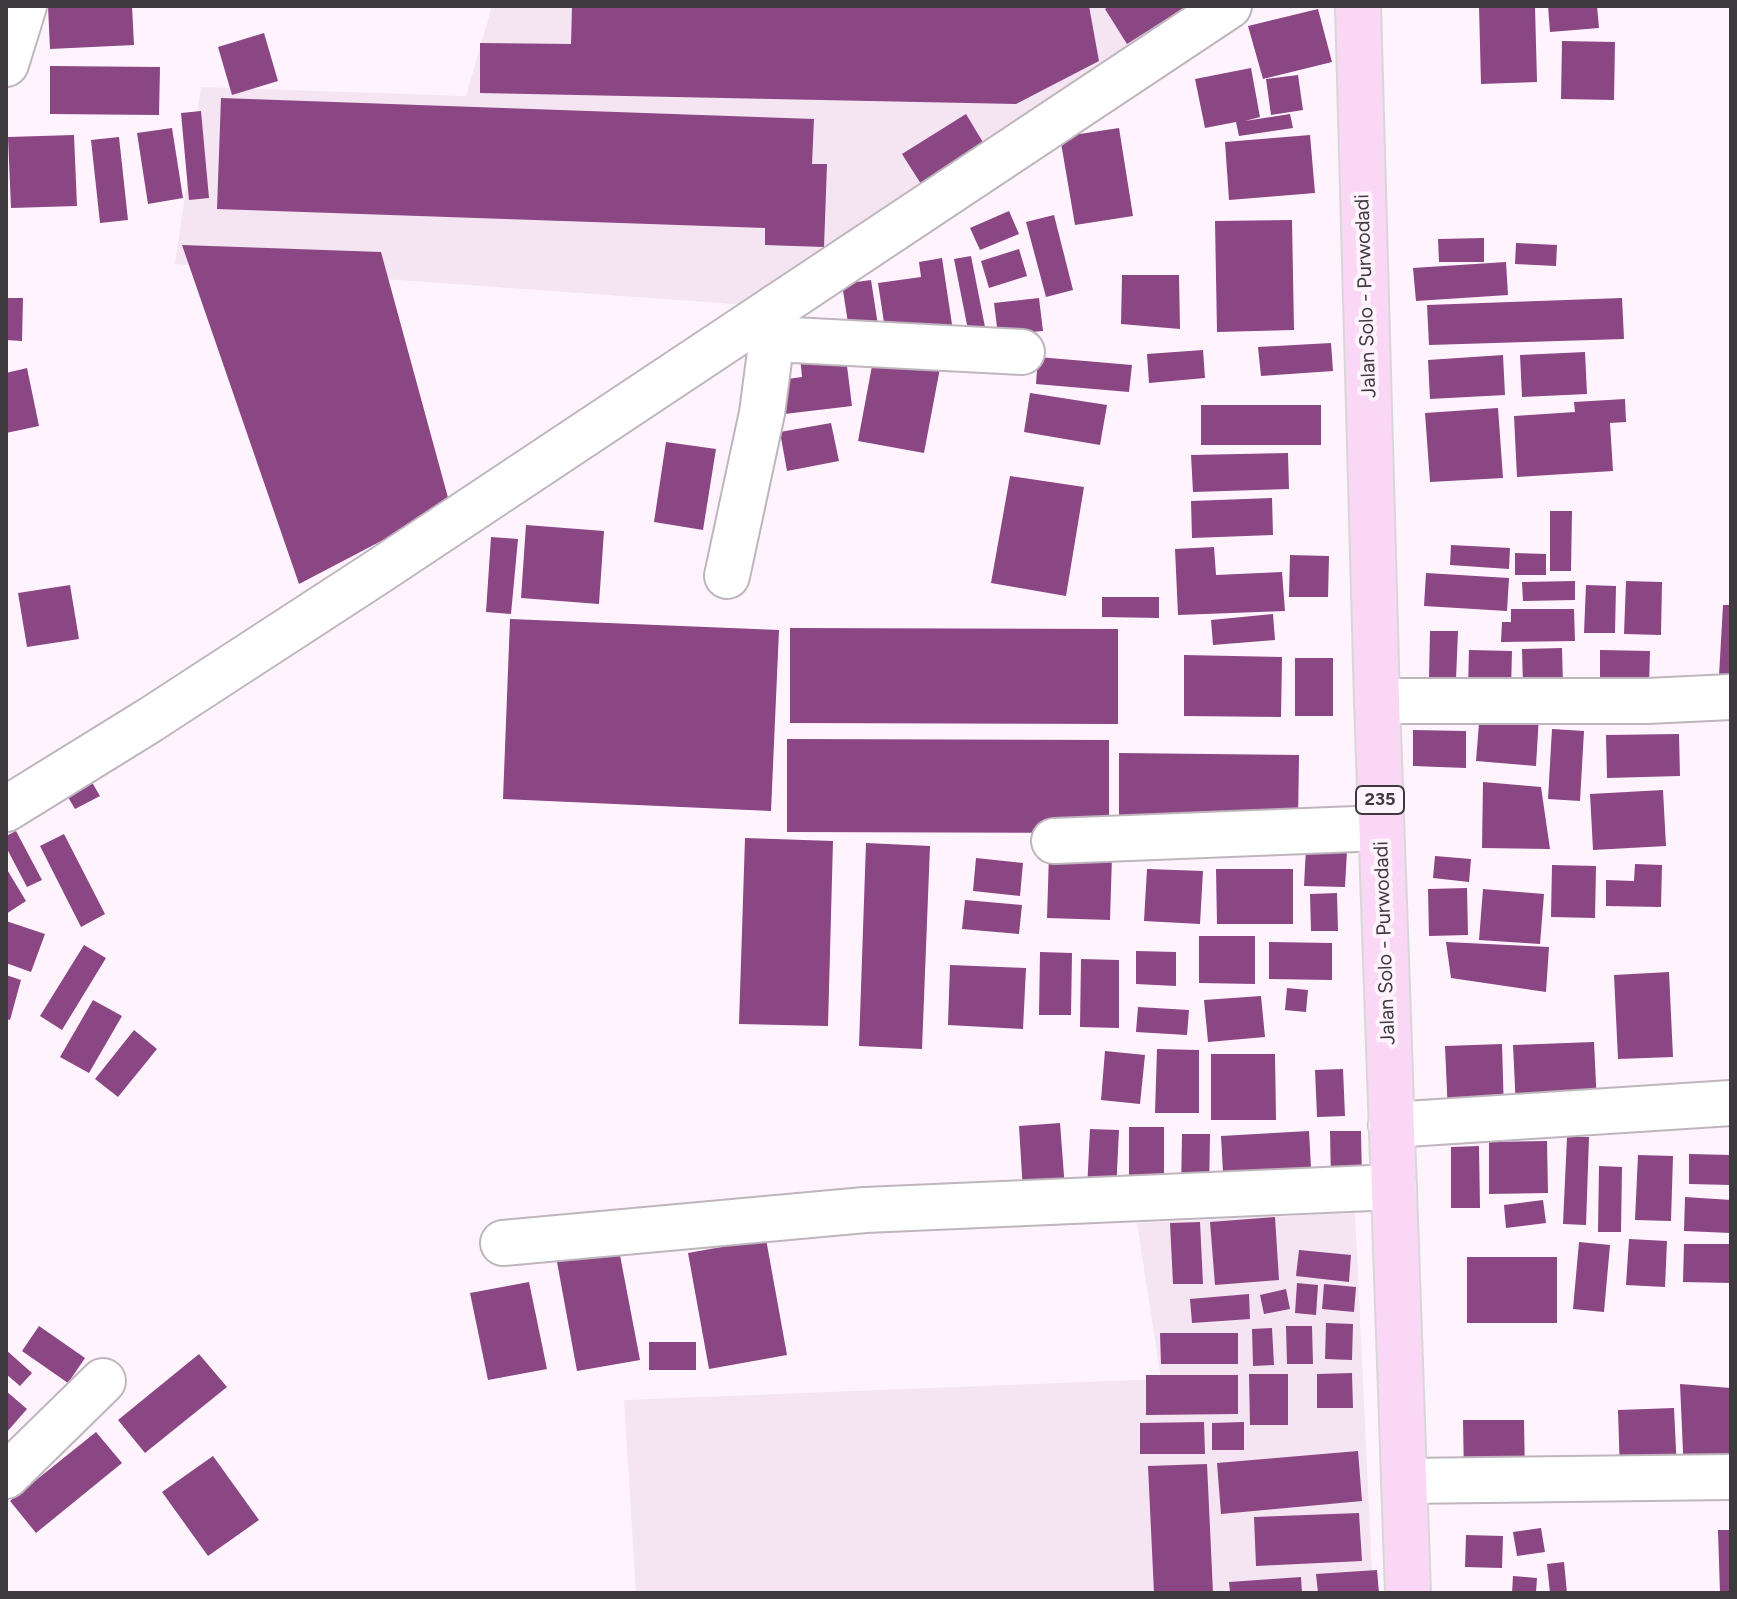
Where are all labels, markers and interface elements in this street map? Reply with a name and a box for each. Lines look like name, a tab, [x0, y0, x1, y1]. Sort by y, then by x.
street label: Jalan Solo - Purwodadi	[1350, 194, 1382, 398]
road number: 235	[1356, 786, 1404, 814]
street label: Jalan Solo - Purwodadi	[1369, 841, 1401, 1045]

